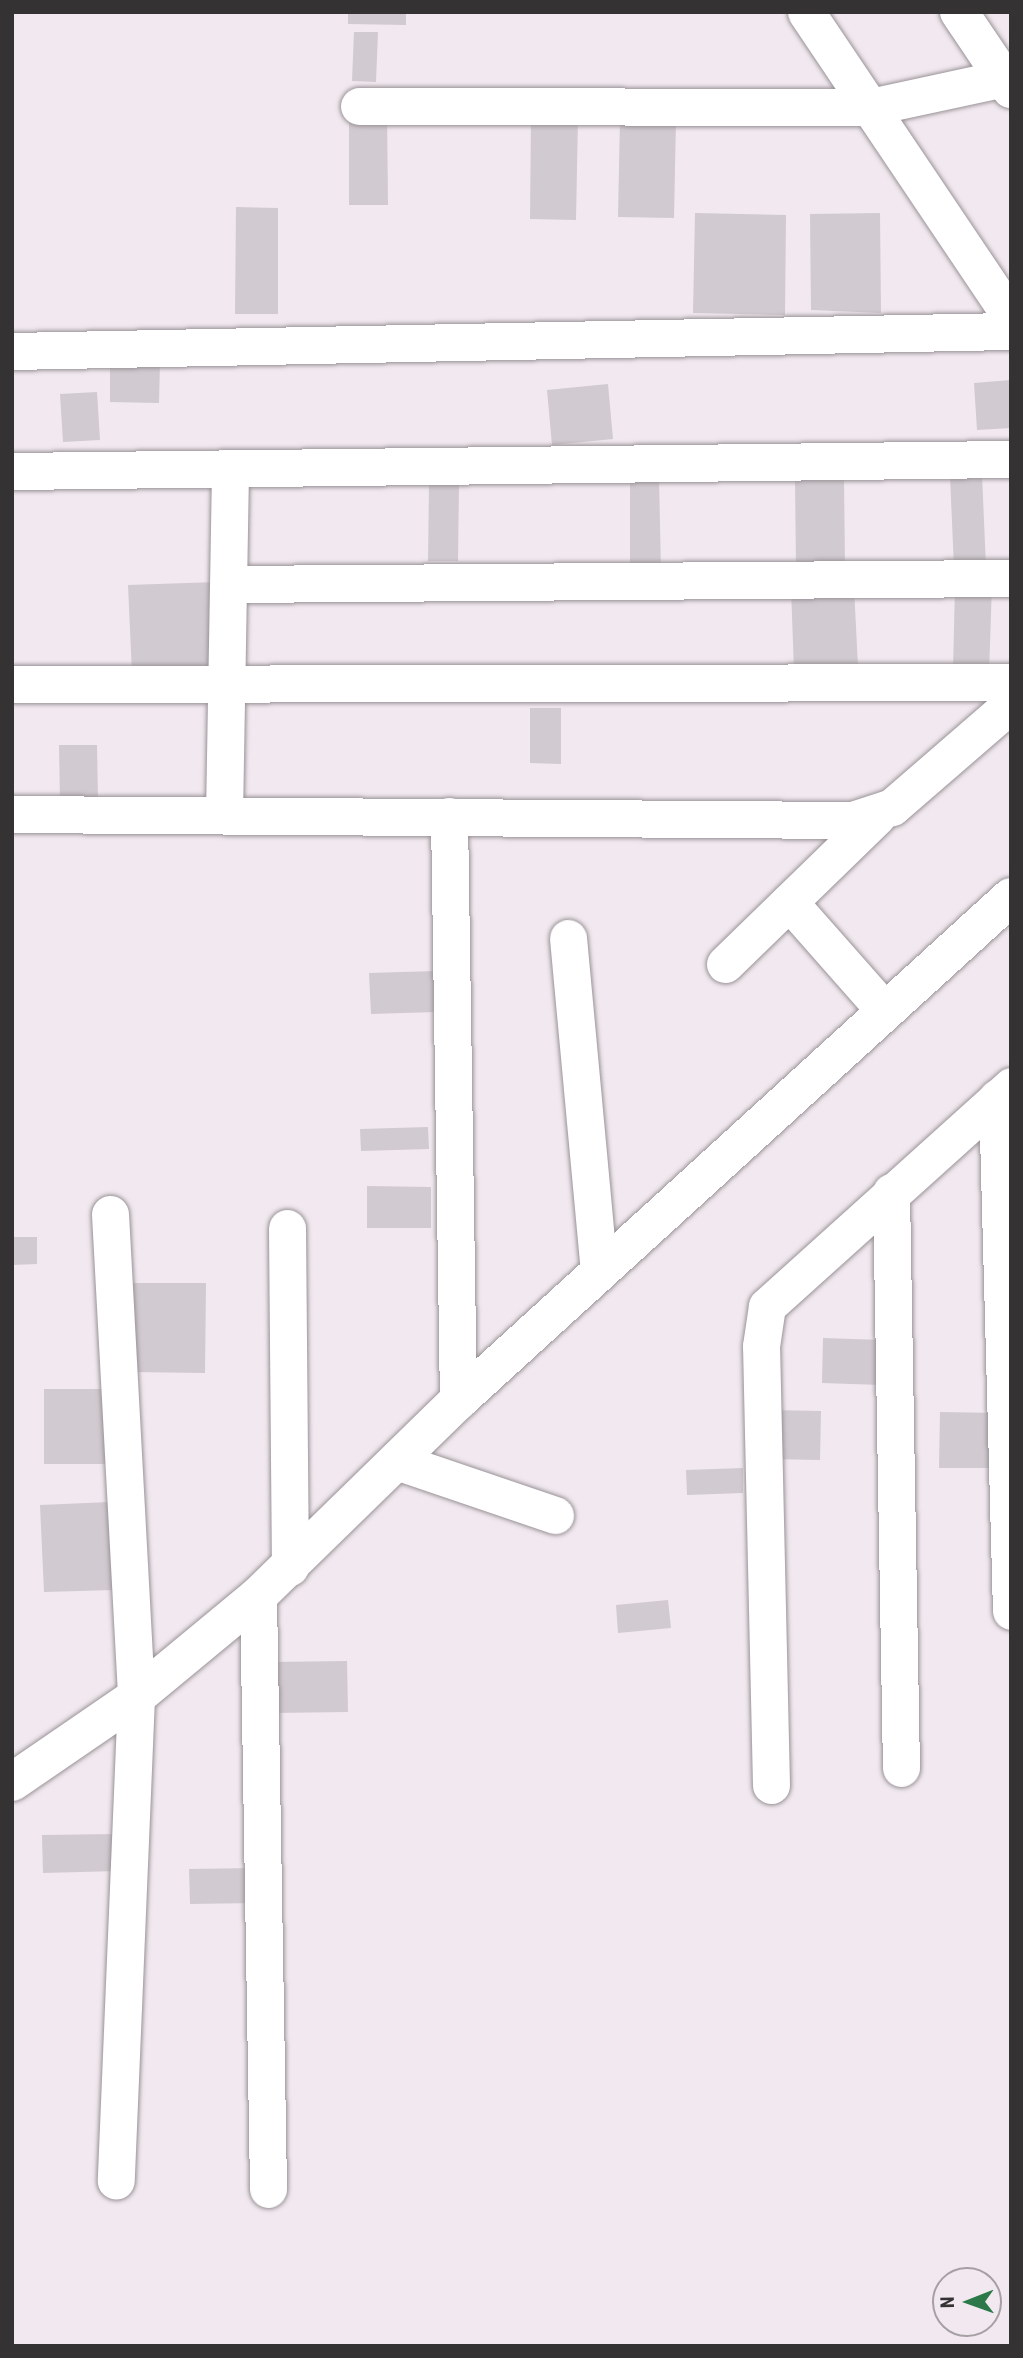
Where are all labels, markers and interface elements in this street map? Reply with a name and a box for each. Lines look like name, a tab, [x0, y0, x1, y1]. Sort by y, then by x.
north arrow	[932, 2267, 1002, 2337]
text: N	[936, 2296, 959, 2308]

